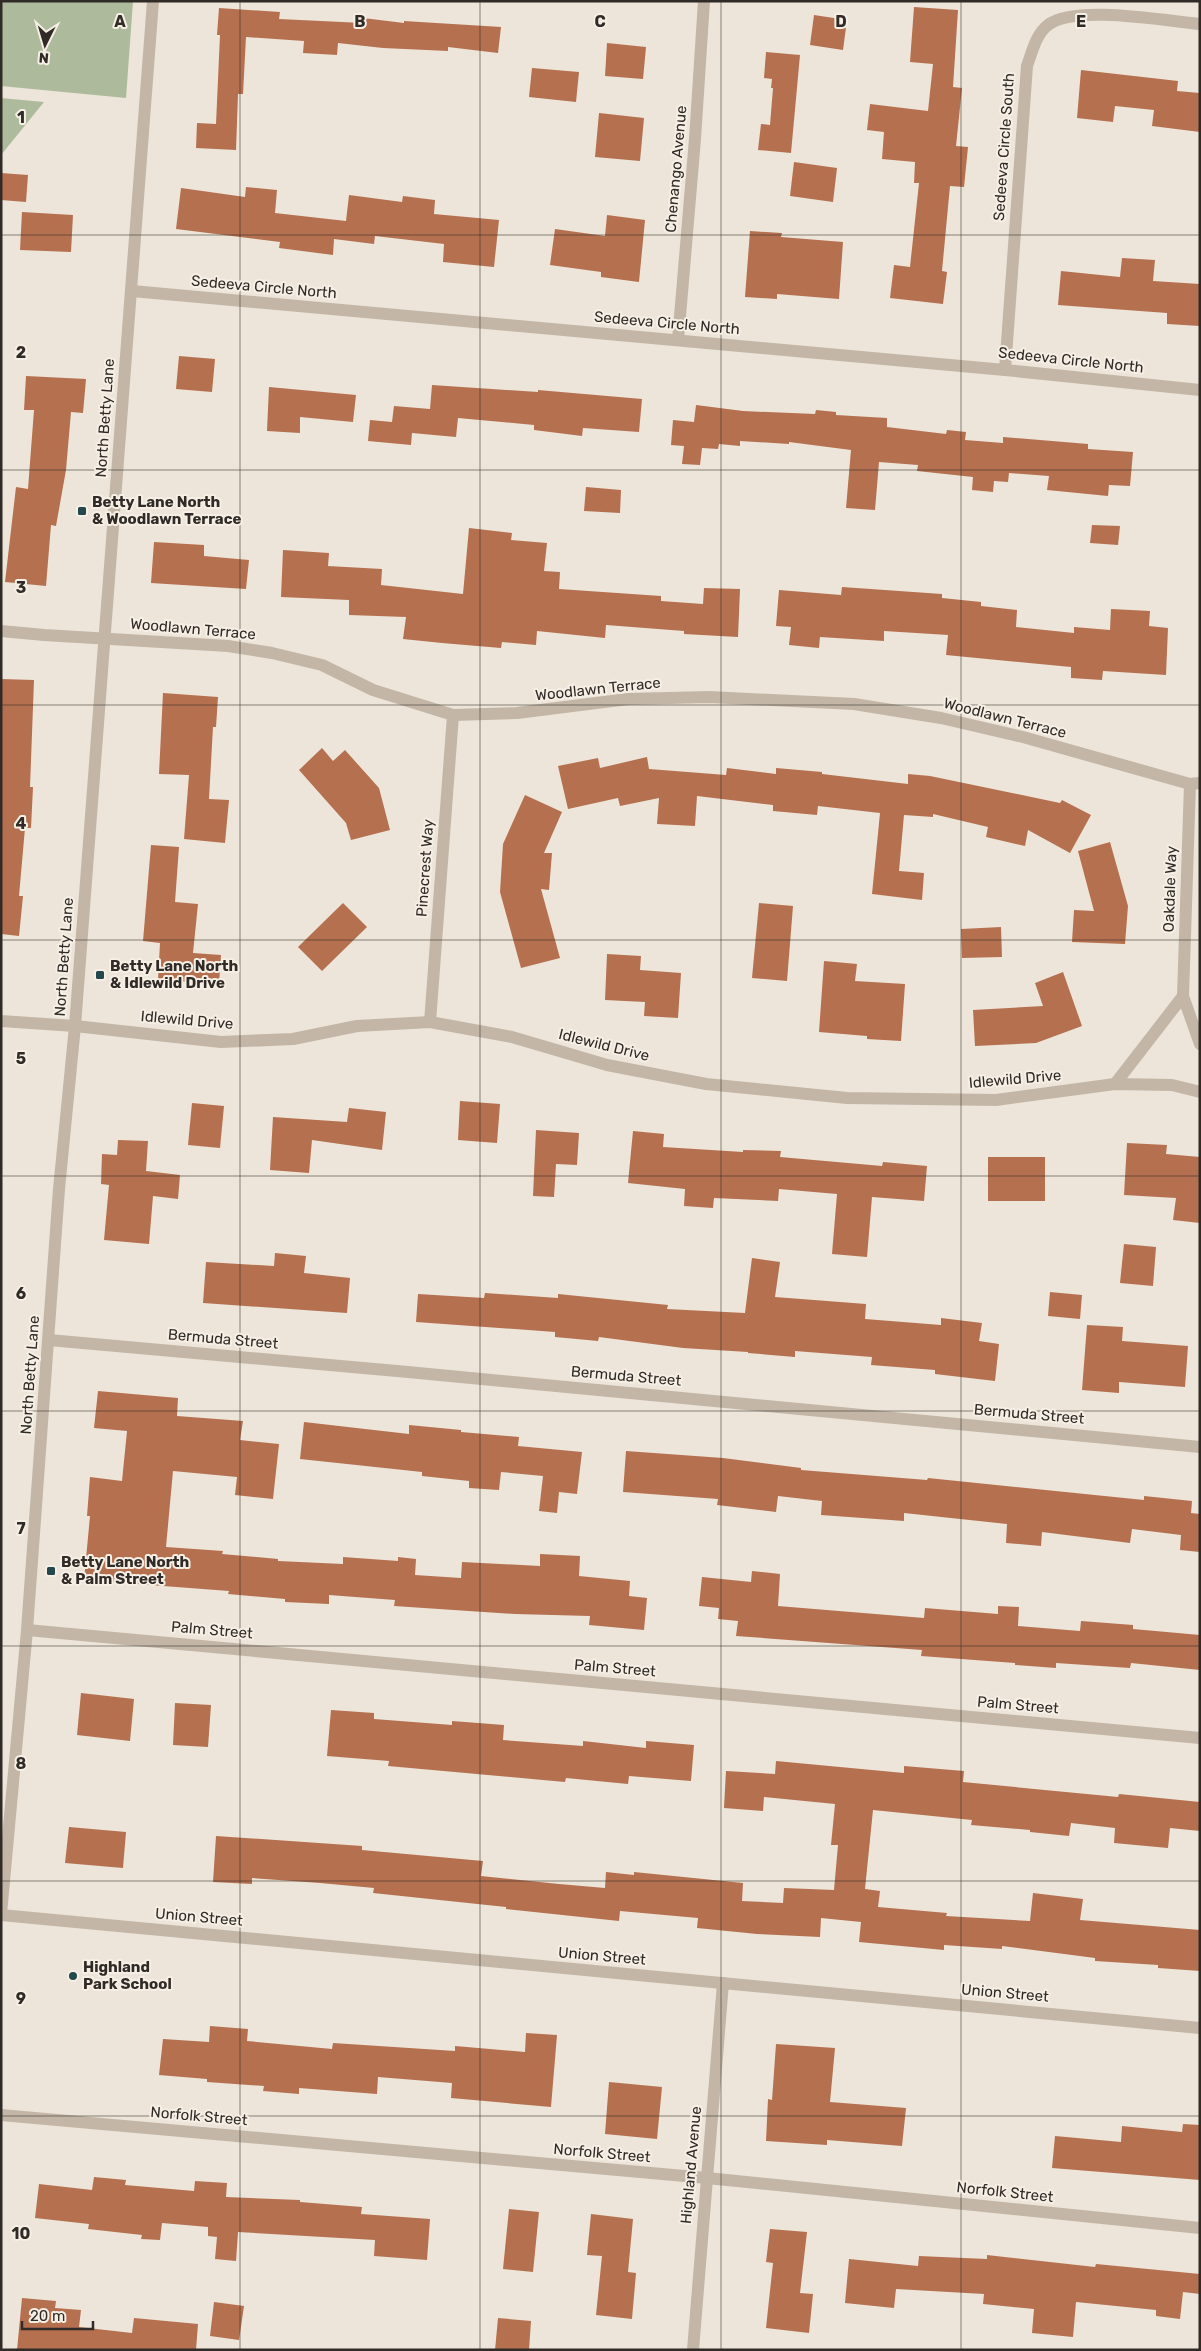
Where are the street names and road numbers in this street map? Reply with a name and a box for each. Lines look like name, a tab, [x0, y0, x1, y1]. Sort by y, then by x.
street label: Sedeeva Circle South	[990, 72, 1018, 222]
street label: Chenango Avenue	[661, 105, 691, 233]
street label: Sedeeva Circle North	[190, 272, 338, 302]
street label: Sedeeva Circle North	[593, 308, 741, 338]
street label: Sedeeva Circle North	[997, 343, 1145, 377]
street label: North Betty Lane	[92, 358, 118, 478]
street label: Woodlawn Terrace	[129, 615, 257, 643]
street label: Woodlawn Terrace	[534, 673, 662, 705]
street label: Woodlawn Terrace	[942, 694, 1068, 742]
street label: Pinecrest Way	[413, 818, 437, 918]
street label: Oakdale Way	[1159, 845, 1181, 933]
street label: North Betty Lane	[51, 897, 77, 1017]
street label: Idlewild Drive	[140, 1007, 234, 1033]
street label: Idlewild Drive	[557, 1025, 651, 1065]
street label: Idlewild Drive	[968, 1066, 1062, 1092]
street label: North Betty Lane	[17, 1315, 43, 1435]
street label: Bermuda Street	[167, 1325, 279, 1353]
street label: Bermuda Street	[570, 1362, 682, 1390]
street label: Bermuda Street	[973, 1400, 1085, 1428]
street label: Palm Street	[170, 1617, 254, 1643]
street label: Palm Street	[573, 1655, 657, 1681]
street label: Palm Street	[976, 1692, 1060, 1718]
street label: Union Street	[154, 1904, 244, 1930]
street label: Union Street	[557, 1943, 647, 1969]
street label: Union Street	[960, 1980, 1050, 2006]
street label: Norfolk Street	[150, 2103, 248, 2129]
street label: Highland Avenue	[677, 2105, 705, 2225]
street label: Norfolk Street	[553, 2140, 651, 2166]
street label: Norfolk Street	[956, 2178, 1054, 2206]

